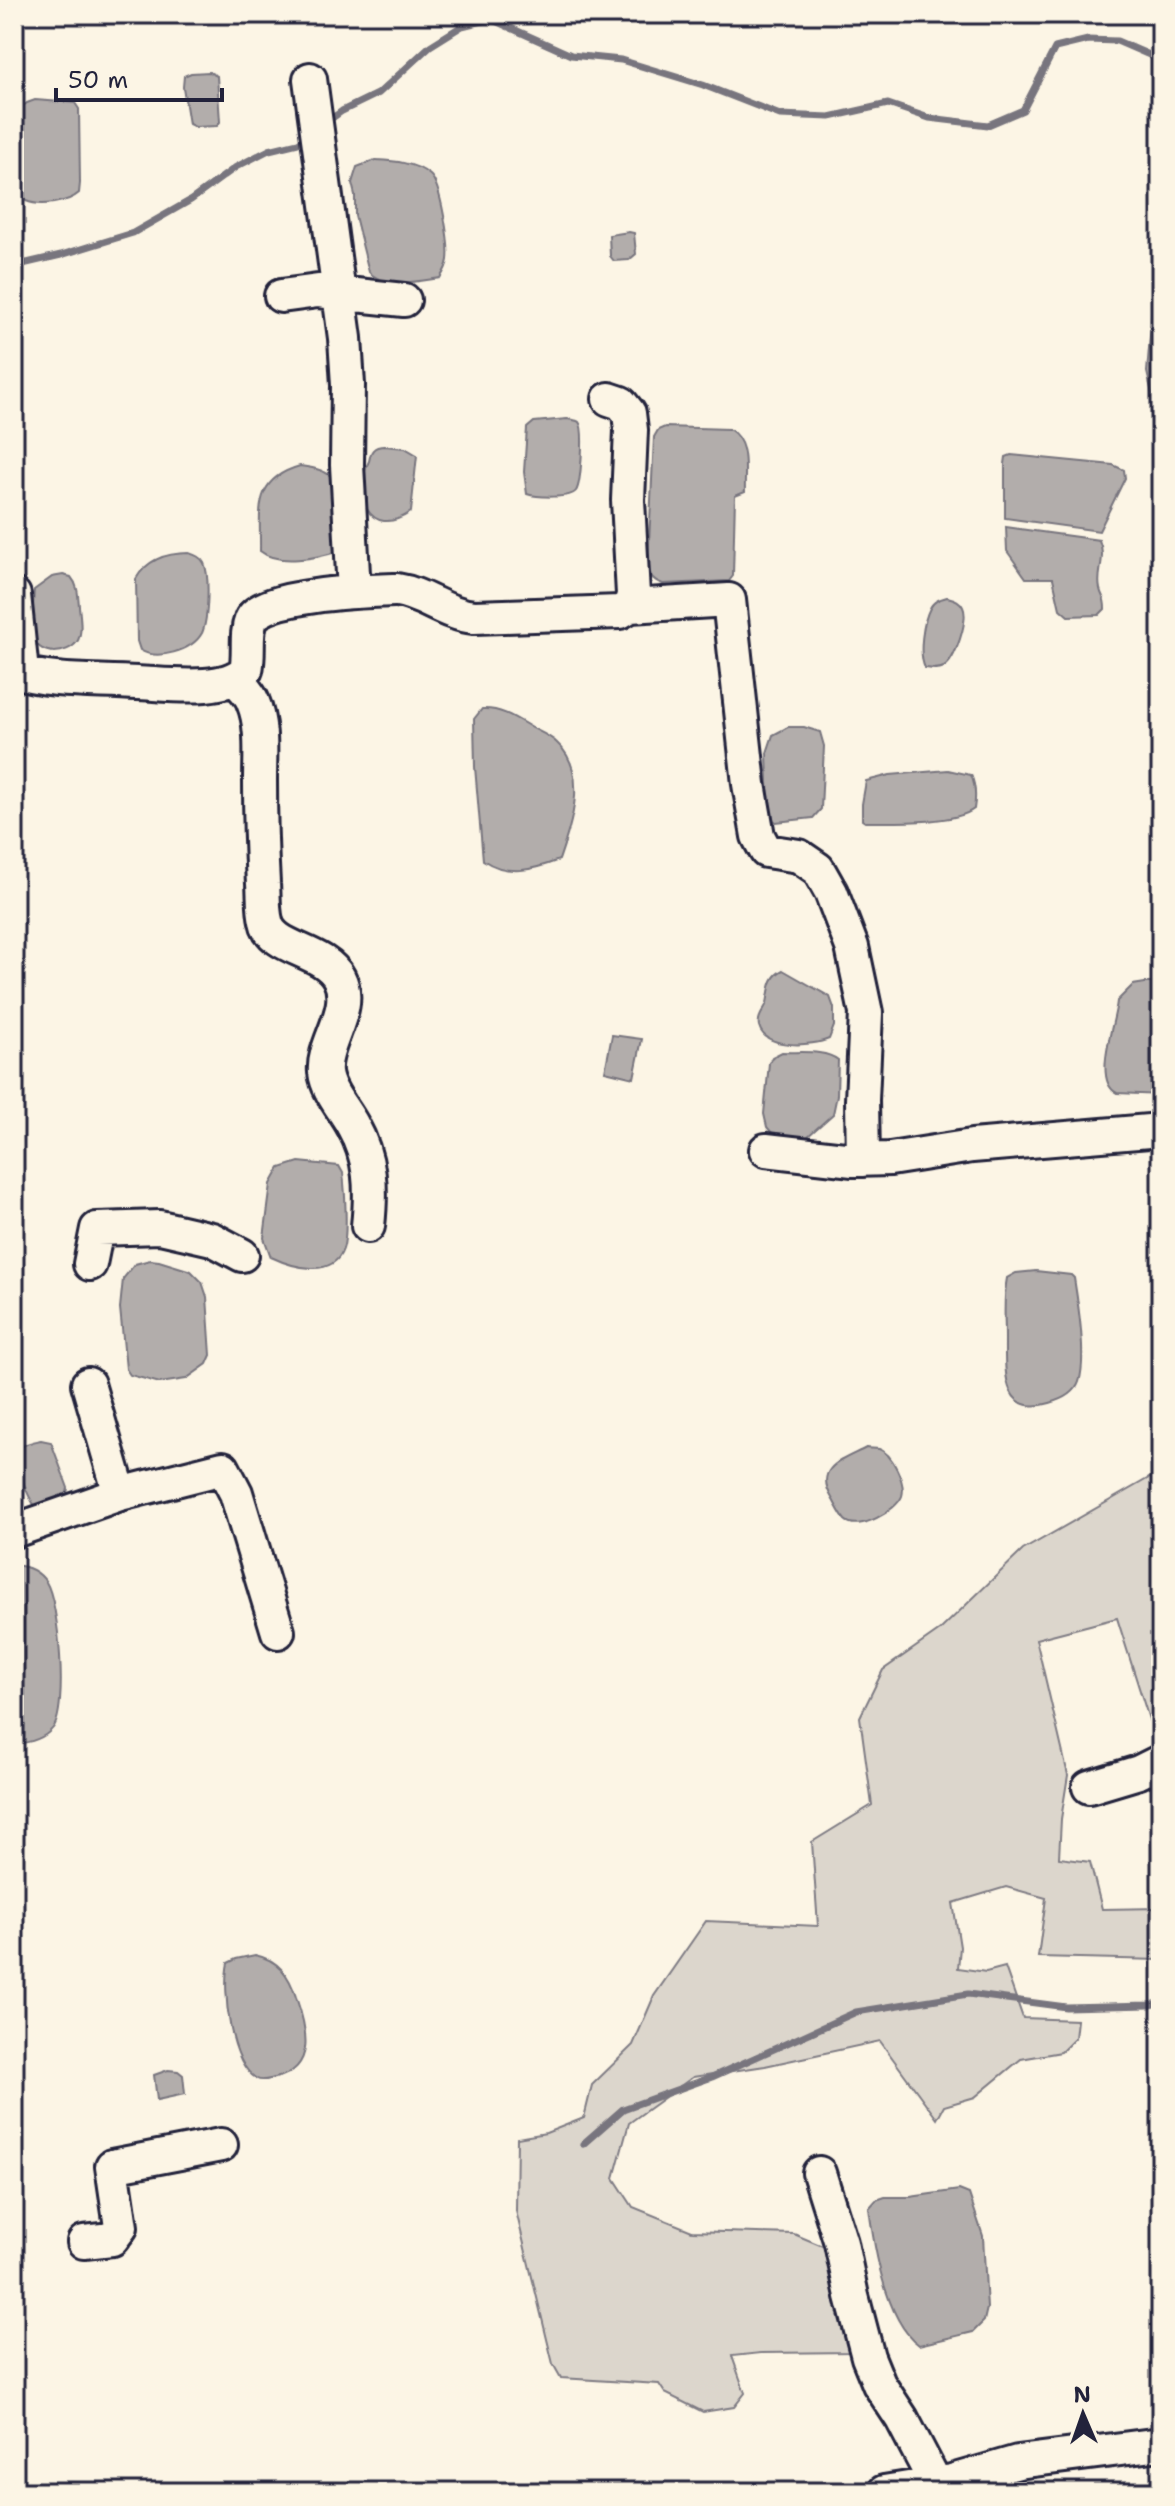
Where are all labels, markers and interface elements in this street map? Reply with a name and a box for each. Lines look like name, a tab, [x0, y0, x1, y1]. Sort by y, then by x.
scale bar	[56, 52, 222, 102]
text: 50 m	[68, 64, 128, 96]
north arrow	[1043, 2374, 1123, 2454]
text: N	[1073, 2380, 1092, 2409]

